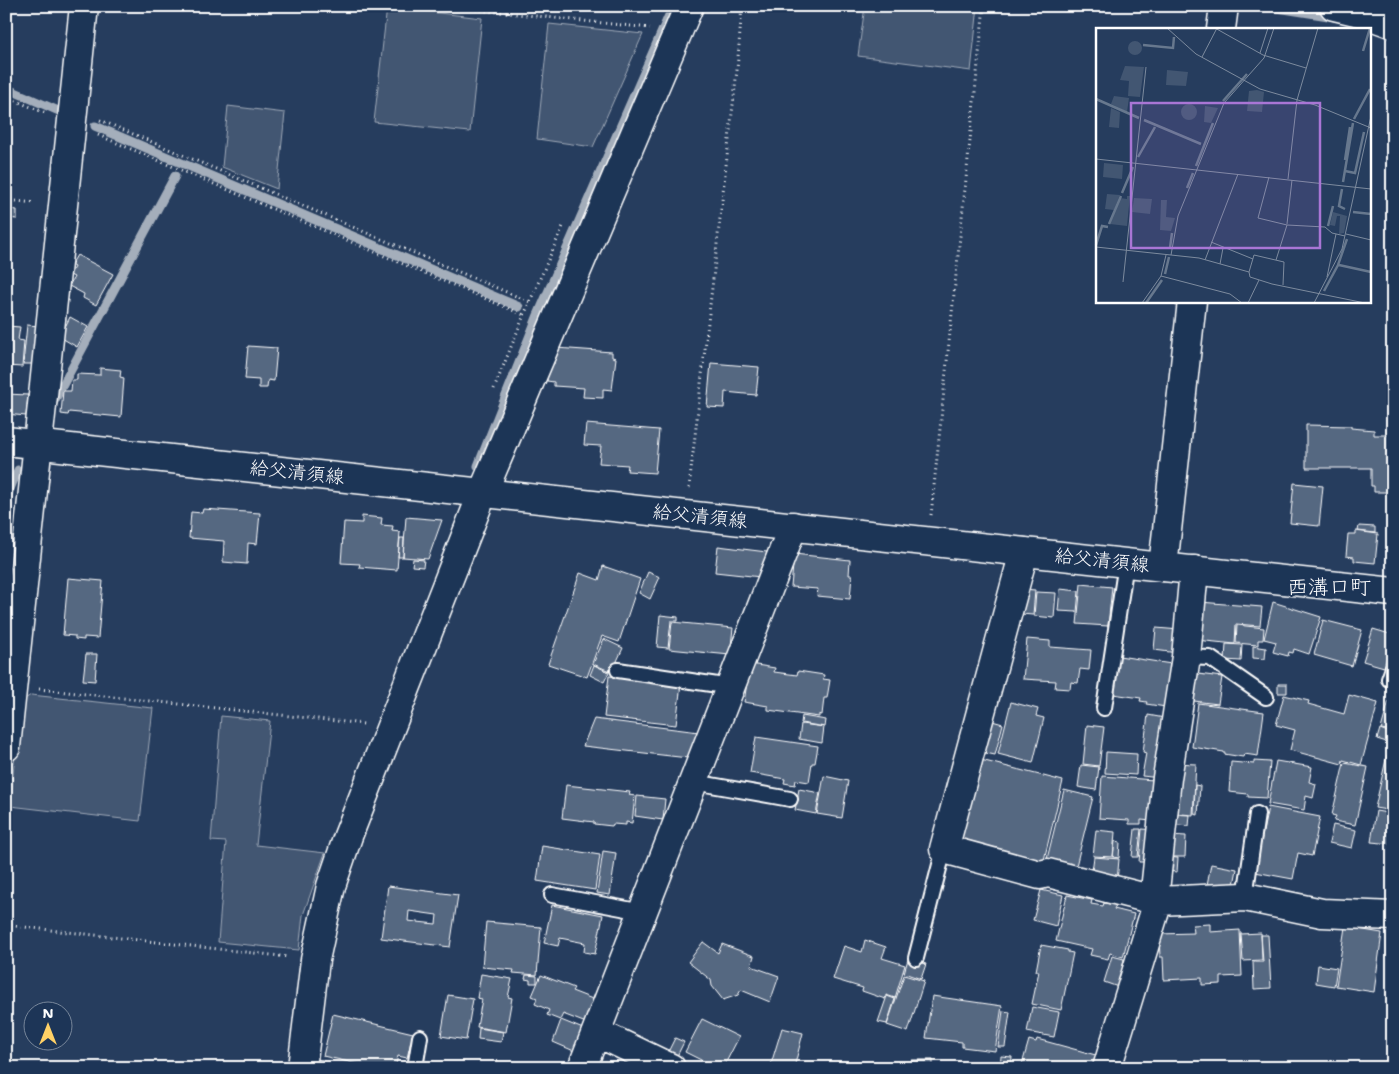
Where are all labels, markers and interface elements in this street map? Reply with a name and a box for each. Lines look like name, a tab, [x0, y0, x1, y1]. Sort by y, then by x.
inset map	[1096, 28, 1372, 302]
street label: 給父清須線	[248, 455, 346, 489]
street label: 給父清須線	[651, 499, 749, 533]
street label: 給父清須線	[1053, 543, 1151, 577]
district label: 西溝口町	[1287, 573, 1371, 601]
north arrow	[22, 1002, 72, 1052]
text: N	[42, 1004, 54, 1022]

